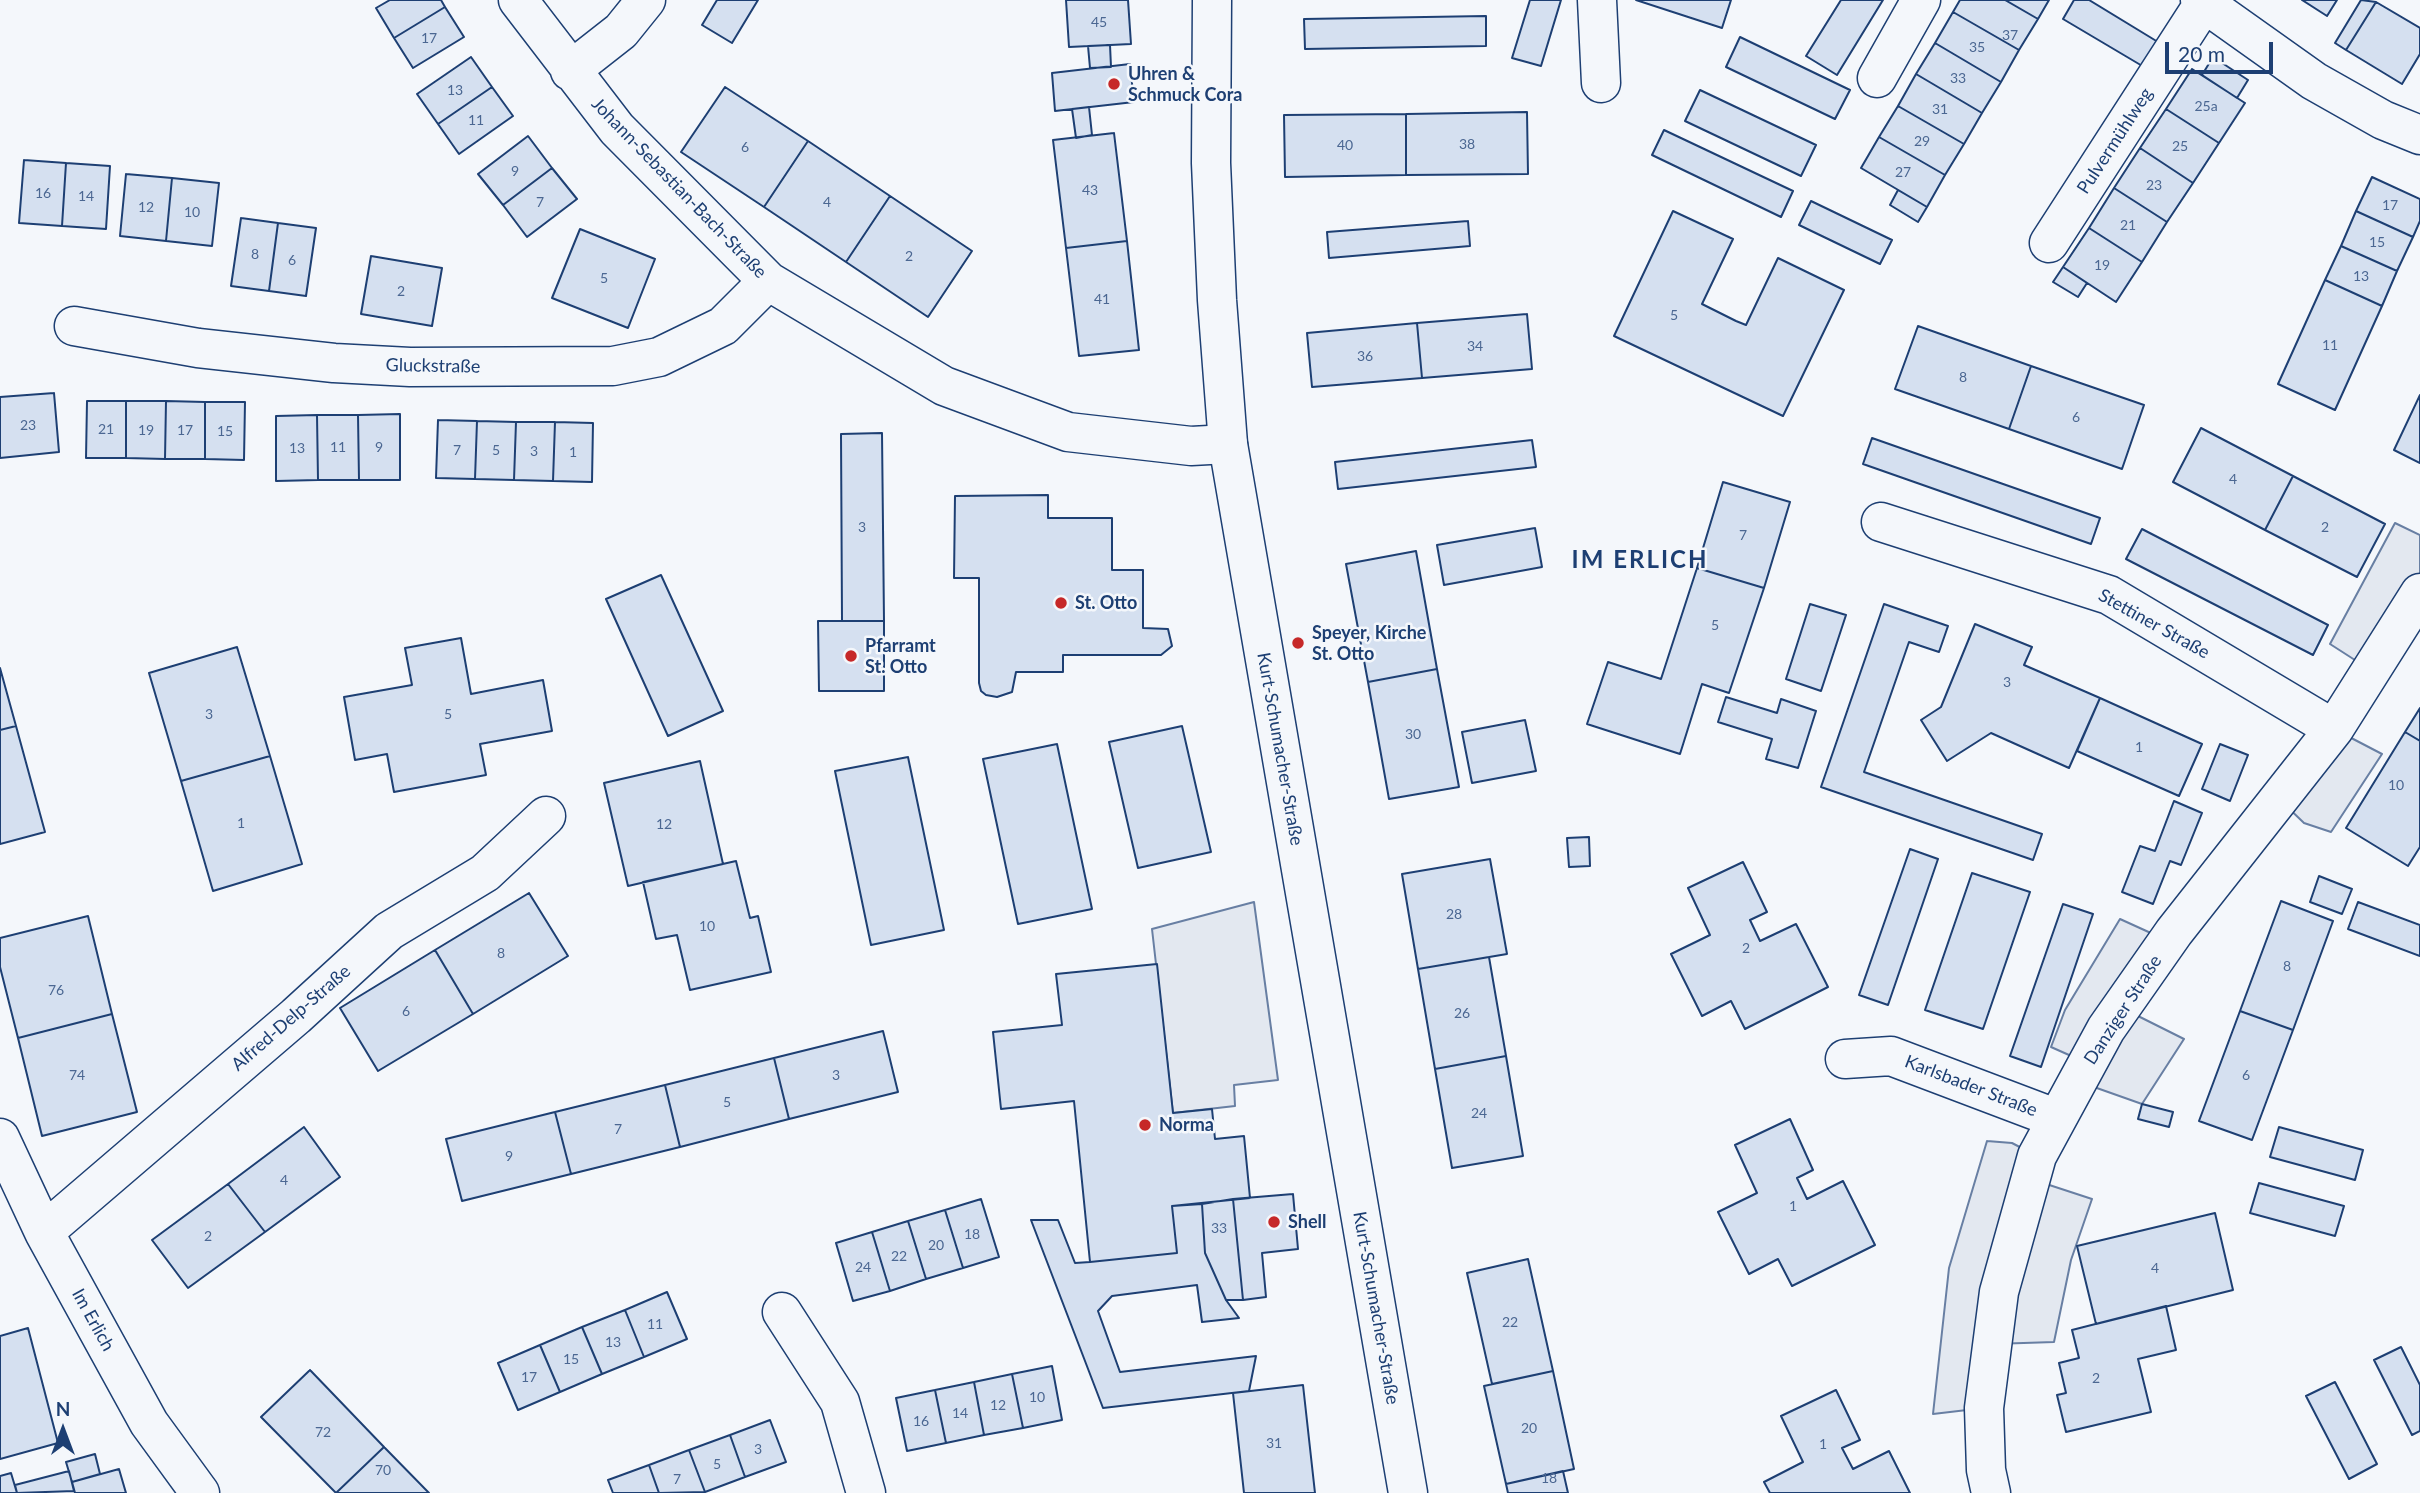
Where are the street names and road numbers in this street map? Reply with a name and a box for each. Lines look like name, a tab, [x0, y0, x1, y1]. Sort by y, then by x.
street label: Pulvermühlweg	[2073, 84, 2157, 198]
street label: Johann-Sebastian-Bach-Straße	[587, 93, 771, 283]
street label: Gluckstraße	[386, 354, 480, 378]
street label: Stettiner Straße	[2095, 585, 2213, 663]
street label: Kurt-Schumacher-Straße	[1252, 651, 1308, 847]
street label: Danziger Straße	[2080, 951, 2166, 1069]
street label: Alfred-Delp-Straße	[227, 961, 355, 1075]
street label: Karlsbader Straße	[1902, 1051, 2040, 1121]
street label: Kurt-Schumacher-Straße	[1348, 1210, 1404, 1406]
street label: Im Erlich	[67, 1285, 119, 1355]

